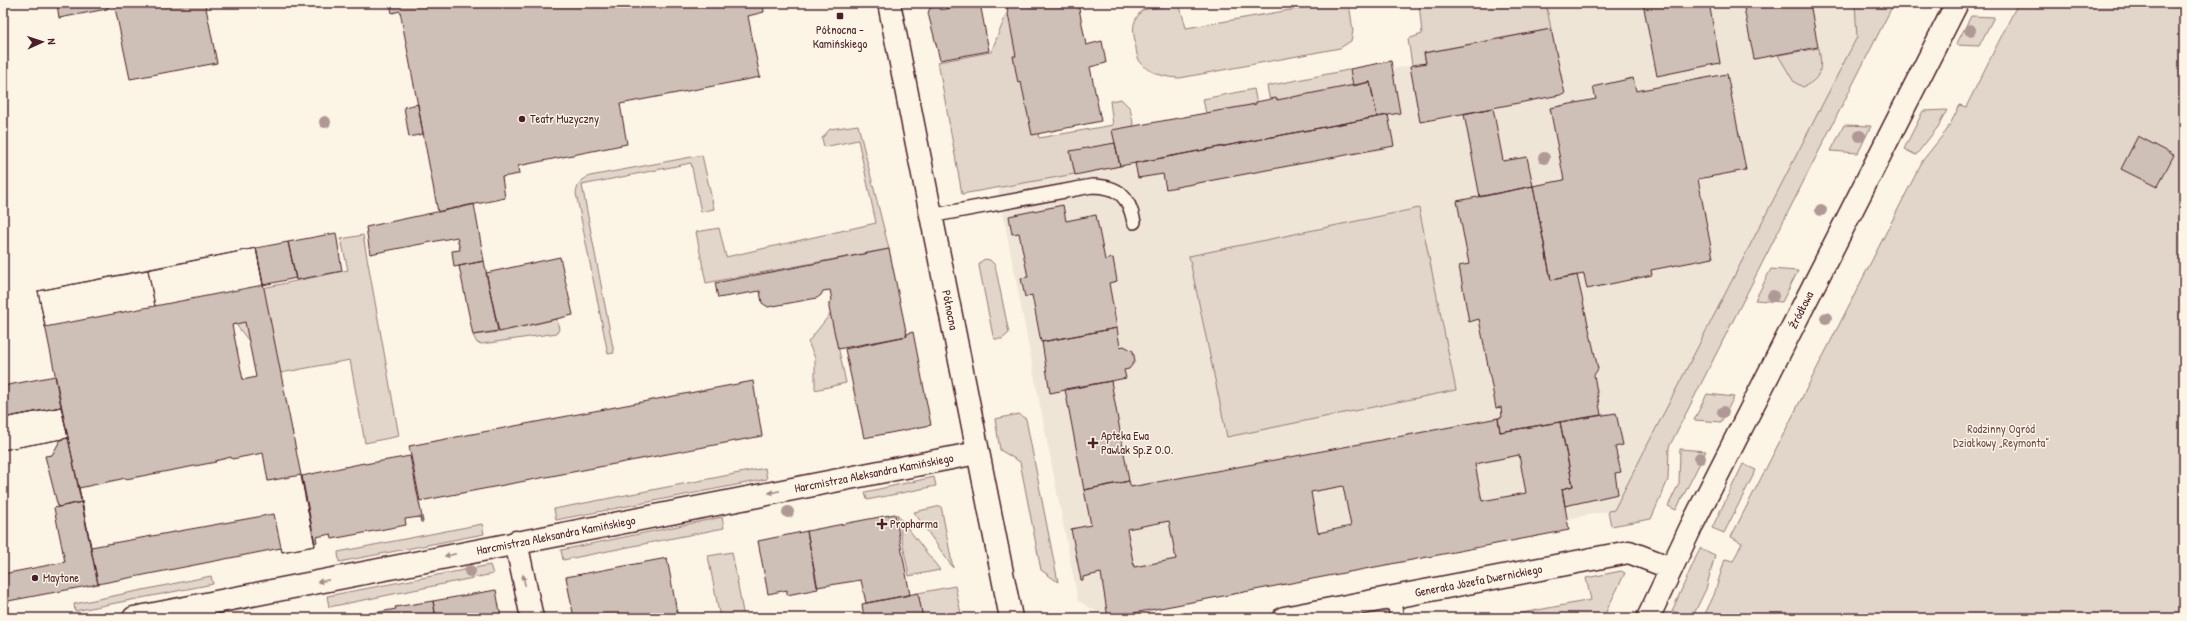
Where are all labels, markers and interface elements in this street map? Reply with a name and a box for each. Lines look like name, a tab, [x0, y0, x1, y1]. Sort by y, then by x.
marker: Północna - Kamińskiego	[835, 11, 845, 21]
place label: Północna - Kamińskiego	[813, 21, 867, 52]
north arrow	[22, 22, 62, 62]
text: N	[45, 38, 59, 45]
place label: Teatr Muzyczny	[530, 110, 599, 127]
marker: Teatr Muzyczny	[517, 114, 527, 124]
street label: Źródłowa	[1784, 288, 1817, 331]
street label: Północna	[938, 289, 963, 332]
park label: Rodzinny Ogród Działkowy „Reymonta”	[1953, 420, 2049, 451]
place label: Apteka Ewa Pawlak Sp.Z O.O.	[1101, 427, 1173, 458]
marker: Apteka Ewa Pawlak Sp.Z O.O.	[1088, 438, 1098, 448]
street label: Harcmistrza Aleksandra Kamińskiego	[793, 449, 955, 497]
one-way arrow	[768, 489, 780, 495]
street label: Harcmistrza Aleksandra Kamińskiego	[475, 511, 637, 559]
place label: Propharma	[890, 515, 938, 532]
marker: Propharma	[877, 519, 887, 529]
one-way arrow	[444, 552, 456, 558]
street label: Generała Józefa Dwernickiego	[1413, 560, 1544, 601]
place label: Maytone	[43, 569, 79, 586]
marker: Maytone	[30, 573, 40, 583]
one-way arrow	[521, 574, 527, 586]
one-way arrow	[317, 578, 329, 584]

